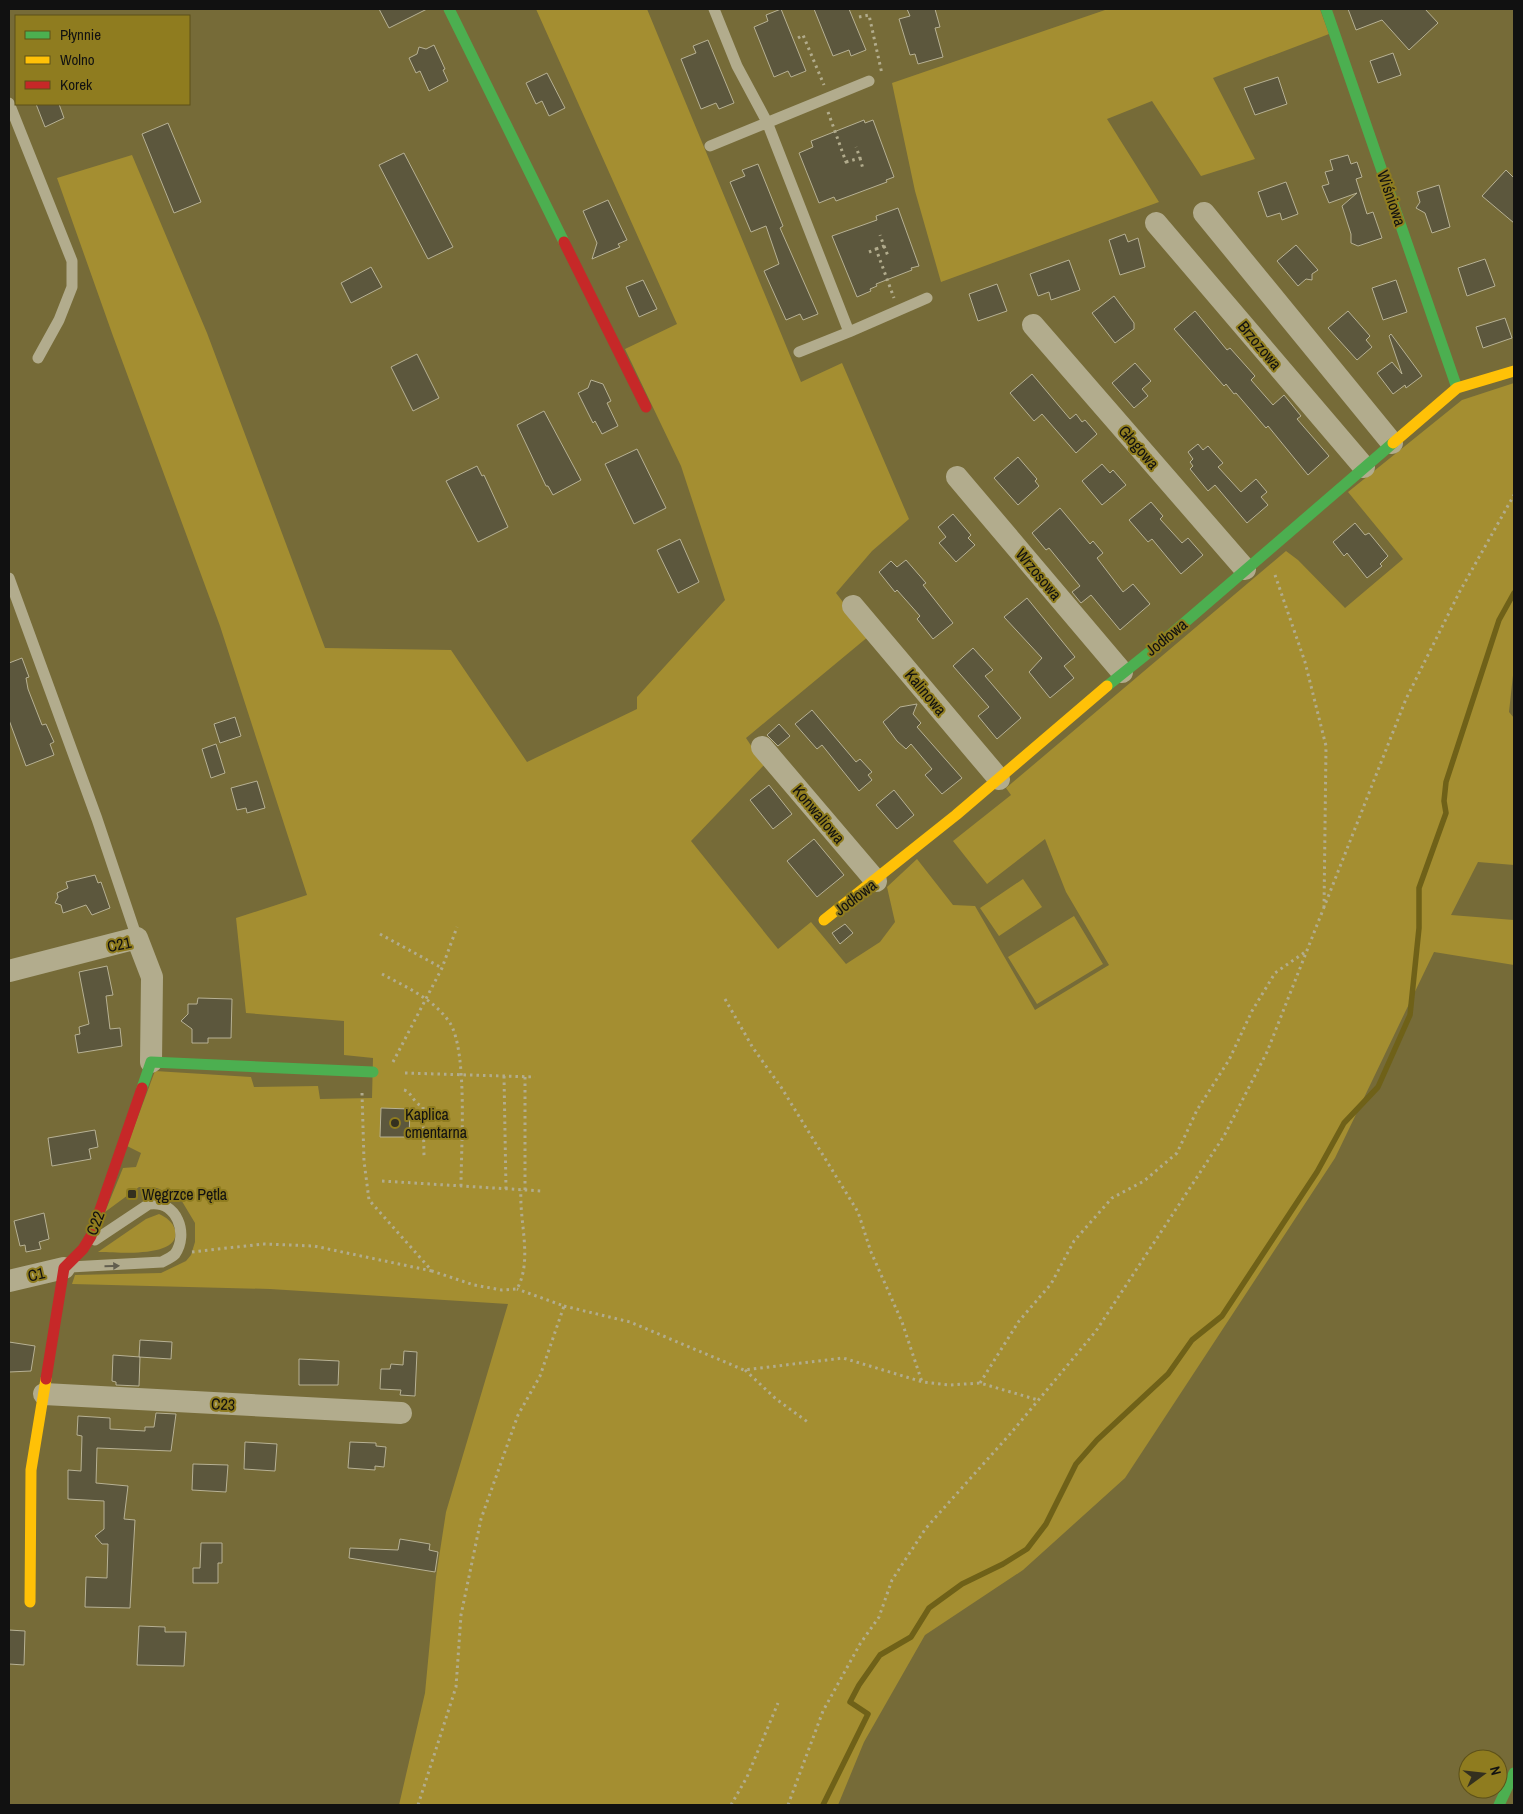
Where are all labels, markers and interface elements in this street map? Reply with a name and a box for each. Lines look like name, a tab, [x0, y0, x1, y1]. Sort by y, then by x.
legend	[15, 15, 190, 105]
text: Płynnie	[60, 24, 101, 45]
text: Wolno	[60, 49, 95, 70]
text: Korek	[60, 74, 93, 95]
street label: Wiśniowa	[1372, 167, 1412, 229]
street label: Brzozowa	[1233, 316, 1287, 375]
street label: Głogowa	[1114, 420, 1165, 474]
street label: Wrzosowa	[1011, 544, 1067, 605]
street label: Jodłowa	[1140, 613, 1192, 661]
street label: Kalinowa	[900, 664, 952, 720]
street label: Konwaliowa	[788, 780, 851, 849]
street label: Jodłowa	[829, 873, 881, 920]
street label: C21	[105, 931, 134, 957]
place label: Kaplica cmentarna	[405, 1103, 468, 1143]
marker: Kaplica cmentarna	[389, 1117, 401, 1129]
place label: Węgrzce Pętla	[142, 1183, 228, 1205]
marker: Węgrzce Pętla	[126, 1188, 138, 1200]
street label: C22	[80, 1208, 110, 1238]
street label: C1	[25, 1261, 47, 1287]
one-way arrow	[105, 1261, 121, 1269]
street label: C23	[210, 1392, 236, 1416]
north arrow	[1458, 1749, 1508, 1799]
text: N	[1486, 1764, 1505, 1777]

